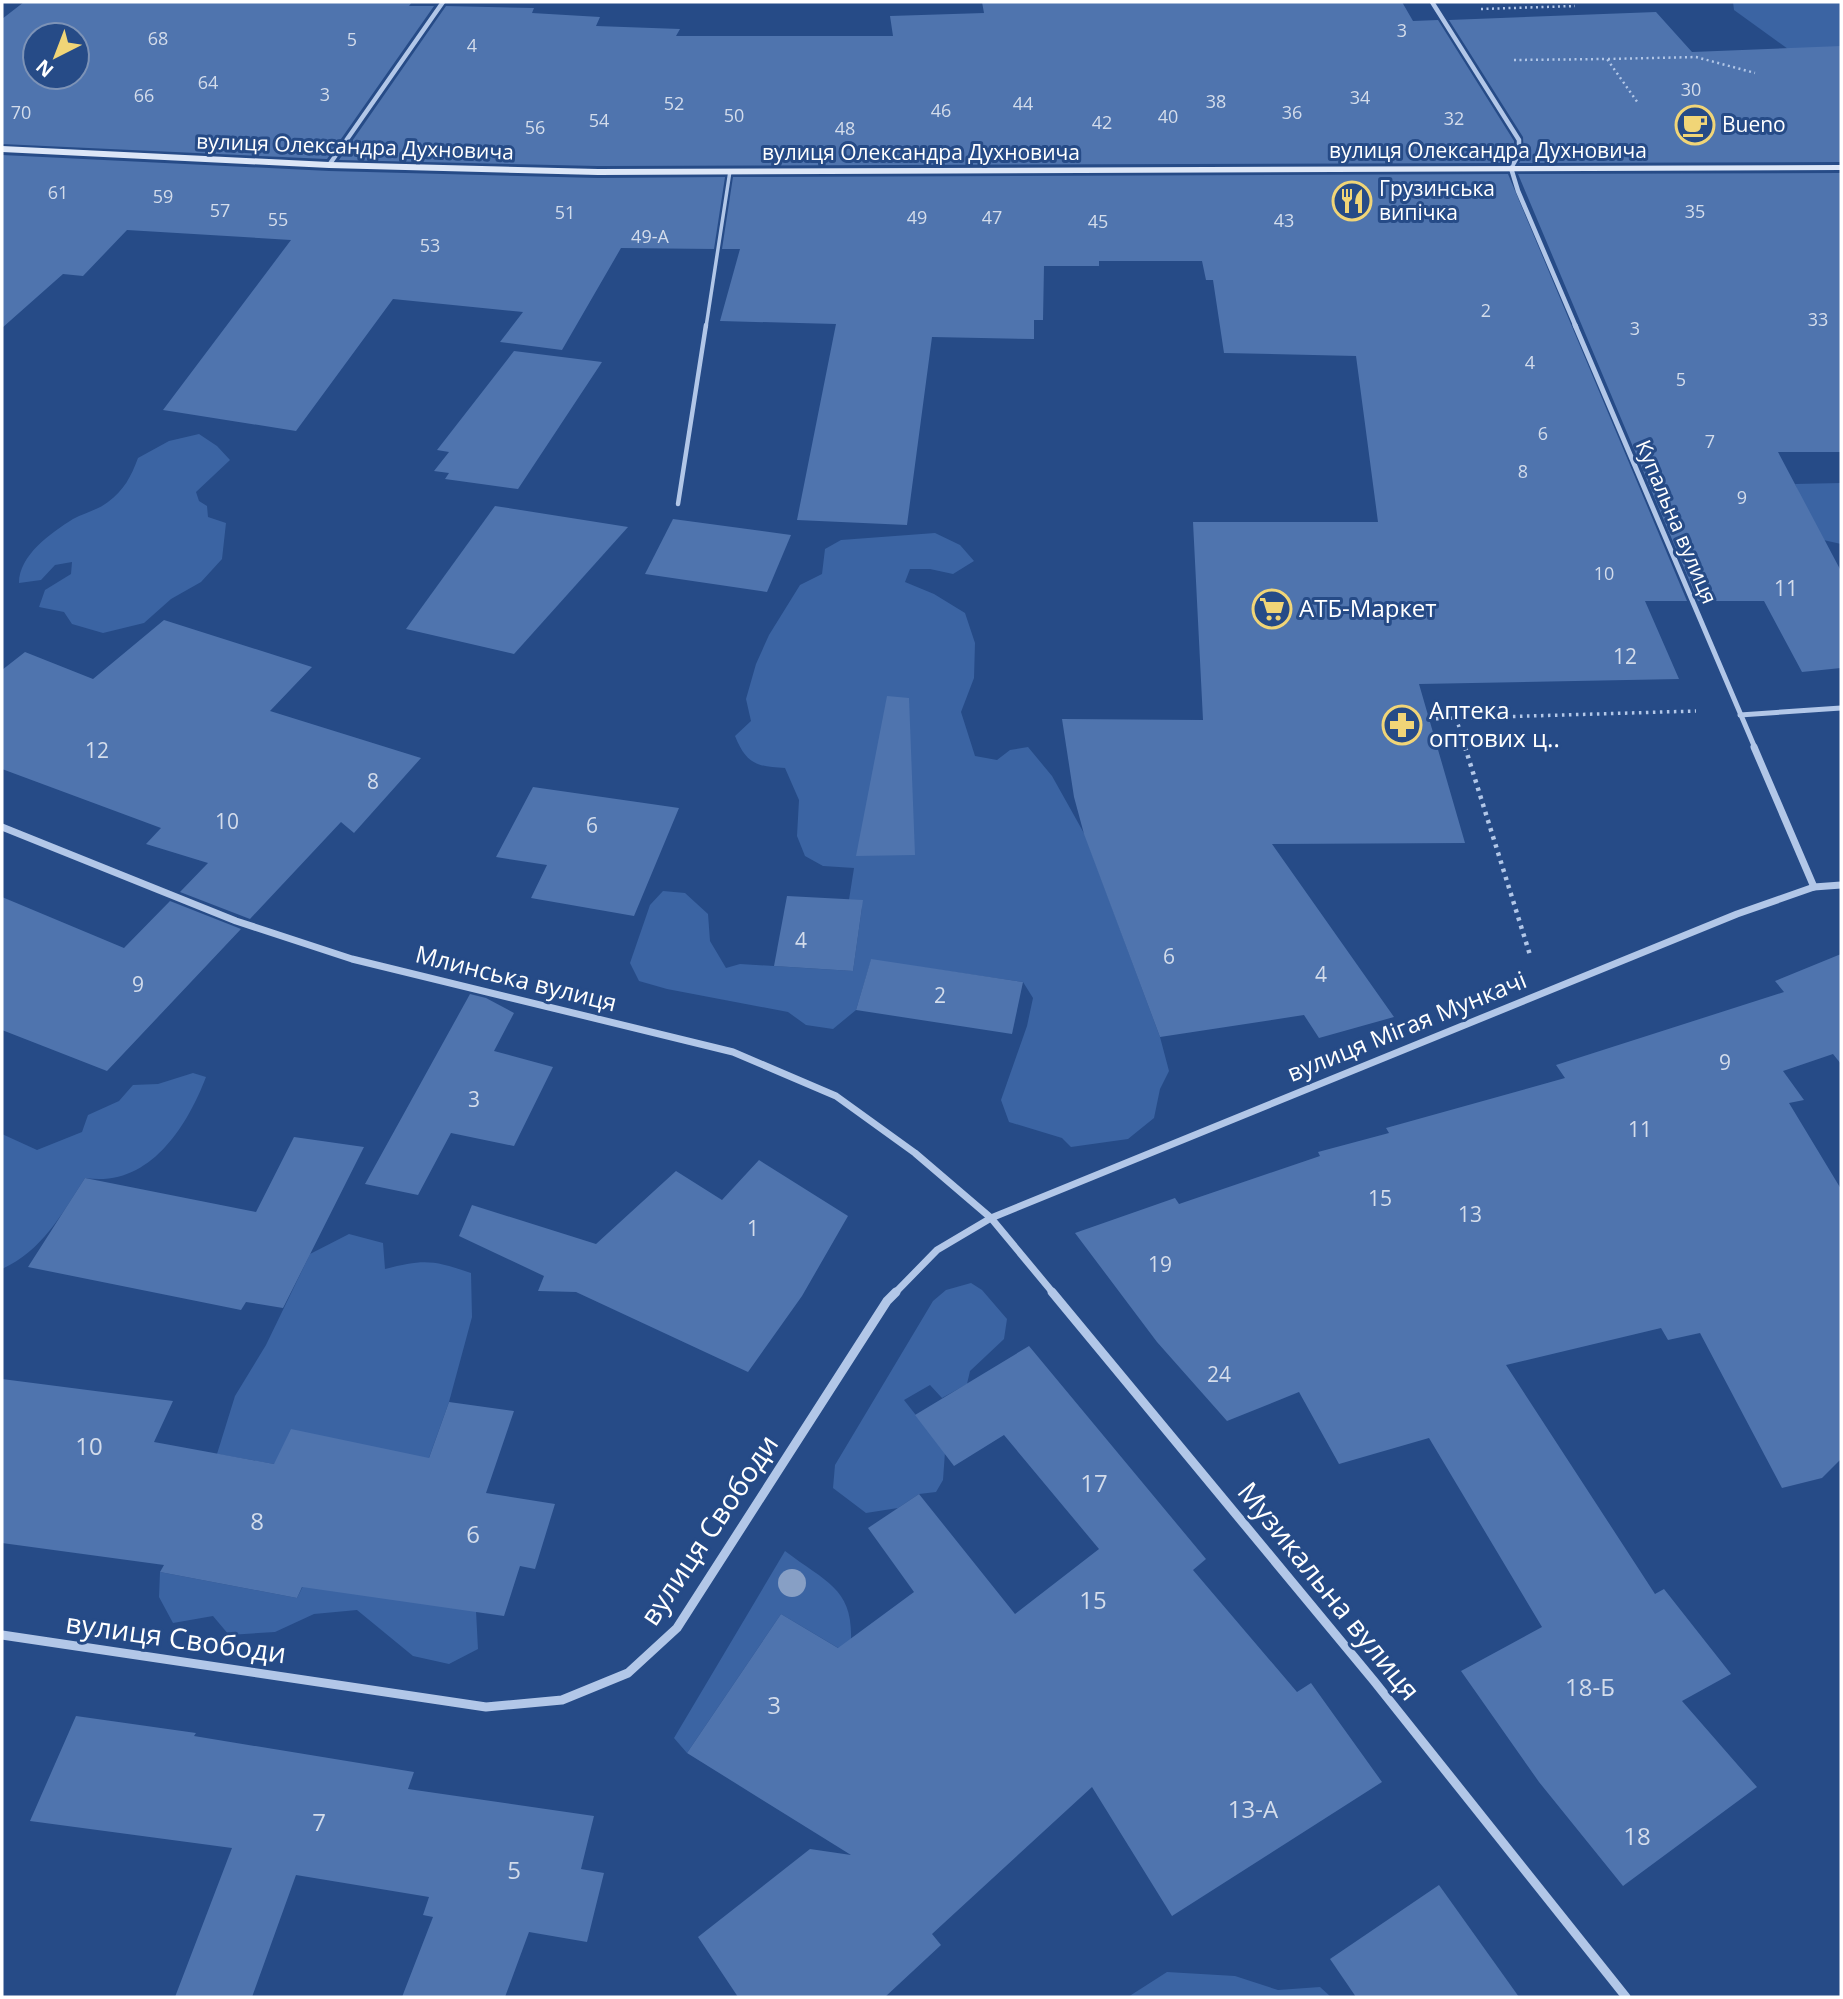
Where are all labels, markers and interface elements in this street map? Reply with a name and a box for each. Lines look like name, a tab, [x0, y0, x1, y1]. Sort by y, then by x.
house number: 3	[1397, 18, 1407, 42]
north arrow	[21, 21, 91, 91]
house number: 68	[148, 26, 168, 50]
house number: 5	[347, 27, 357, 51]
house number: 4	[467, 33, 477, 57]
text: N	[30, 54, 59, 83]
house number: 64	[198, 70, 218, 94]
house number: 30	[1681, 77, 1701, 101]
house number: 3	[320, 82, 330, 106]
house number: 66	[134, 83, 154, 107]
house number: 34	[1350, 85, 1370, 109]
house number: 38	[1206, 89, 1226, 113]
house number: 52	[664, 91, 684, 115]
house number: 44	[1013, 91, 1033, 115]
house number: 46	[931, 98, 951, 122]
house number: 70	[11, 100, 31, 124]
house number: 36	[1282, 100, 1302, 124]
house number: 50	[724, 103, 744, 127]
house number: 40	[1158, 104, 1178, 128]
cafe icon: Bueno	[1674, 104, 1716, 146]
house number: 32	[1444, 106, 1464, 130]
house number: 54	[589, 108, 609, 132]
house number: 42	[1092, 110, 1112, 134]
place label: Bueno	[1722, 110, 1786, 138]
house number: 56	[525, 115, 545, 139]
house number: 48	[835, 116, 855, 140]
street label: вулиця Олександра Духновича	[196, 126, 514, 166]
street label: вулиця Олександра Духновича	[1329, 136, 1647, 164]
street label: вулиця Олександра Духновича	[762, 138, 1080, 166]
place label: Грузинська випічка	[1379, 174, 1495, 226]
house number: 61	[48, 180, 68, 204]
restaurant icon: Грузинська випічка	[1331, 180, 1373, 222]
house number: 59	[153, 184, 173, 208]
house number: 57	[210, 198, 230, 222]
house number: 35	[1685, 199, 1705, 223]
house number: 51	[555, 200, 575, 224]
house number: 49	[907, 205, 927, 229]
house number: 47	[982, 205, 1002, 229]
house number: 55	[268, 207, 288, 231]
house number: 43	[1274, 208, 1294, 232]
house number: 45	[1088, 209, 1108, 233]
house number: 49-А	[631, 224, 669, 248]
house number: 53	[420, 233, 440, 257]
house number: 2	[1481, 298, 1491, 322]
house number: 33	[1808, 307, 1828, 331]
house number: 3	[1630, 316, 1640, 340]
house number: 4	[1525, 350, 1535, 374]
house number: 5	[1676, 367, 1686, 391]
house number: 6	[1538, 421, 1548, 445]
house number: 7	[1705, 429, 1715, 453]
street label: Купальна вулиця	[1630, 435, 1724, 608]
house number: 8	[1518, 459, 1528, 483]
house number: 9	[1737, 485, 1747, 509]
house number: 10	[1594, 561, 1614, 585]
house number: 11	[1774, 574, 1798, 602]
supermarket icon: АТБ-Маркет	[1251, 588, 1293, 630]
place label: АТБ-Маркет	[1299, 591, 1437, 624]
house number: 12	[1613, 642, 1637, 670]
place label: Аптека оптових ц‥	[1429, 693, 1560, 754]
pharmacy icon: Аптека оптових ц‥	[1381, 704, 1423, 746]
house number: 12	[85, 736, 109, 764]
house number: 8	[367, 767, 379, 795]
house number: 10	[215, 807, 239, 835]
house number: 6	[586, 811, 598, 839]
house number: 4	[795, 926, 807, 954]
street label: Млинська вулиця	[412, 937, 621, 1019]
house number: 6	[1163, 942, 1175, 970]
house number: 4	[1315, 960, 1327, 988]
street label: вулиця Мігая Мункачі	[1282, 962, 1531, 1089]
house number: 9	[132, 970, 144, 998]
house number: 2	[934, 981, 946, 1009]
house number: 9	[1719, 1048, 1731, 1076]
house number: 3	[468, 1085, 480, 1113]
house number: 11	[1628, 1115, 1652, 1143]
house number: 15	[1368, 1184, 1392, 1212]
house number: 13	[1458, 1200, 1482, 1228]
house number: 1	[747, 1214, 759, 1242]
house number: 19	[1148, 1250, 1172, 1278]
house number: 24	[1207, 1360, 1231, 1388]
street label: вулиця Свободи	[630, 1427, 786, 1632]
house number: 10	[75, 1429, 103, 1462]
house number: 17	[1080, 1466, 1108, 1499]
street label: Музикальна вулиця	[1230, 1473, 1430, 1707]
house number: 8	[250, 1504, 264, 1537]
house number: 6	[466, 1517, 480, 1550]
house number: 15	[1079, 1583, 1107, 1616]
street label: вулиця Свободи	[63, 1603, 289, 1671]
house number: 18-Б	[1565, 1670, 1615, 1703]
house number: 3	[767, 1688, 781, 1721]
house number: 13-А	[1228, 1792, 1279, 1825]
house number: 7	[312, 1805, 326, 1838]
house number: 18	[1623, 1819, 1651, 1852]
house number: 5	[507, 1853, 521, 1886]

